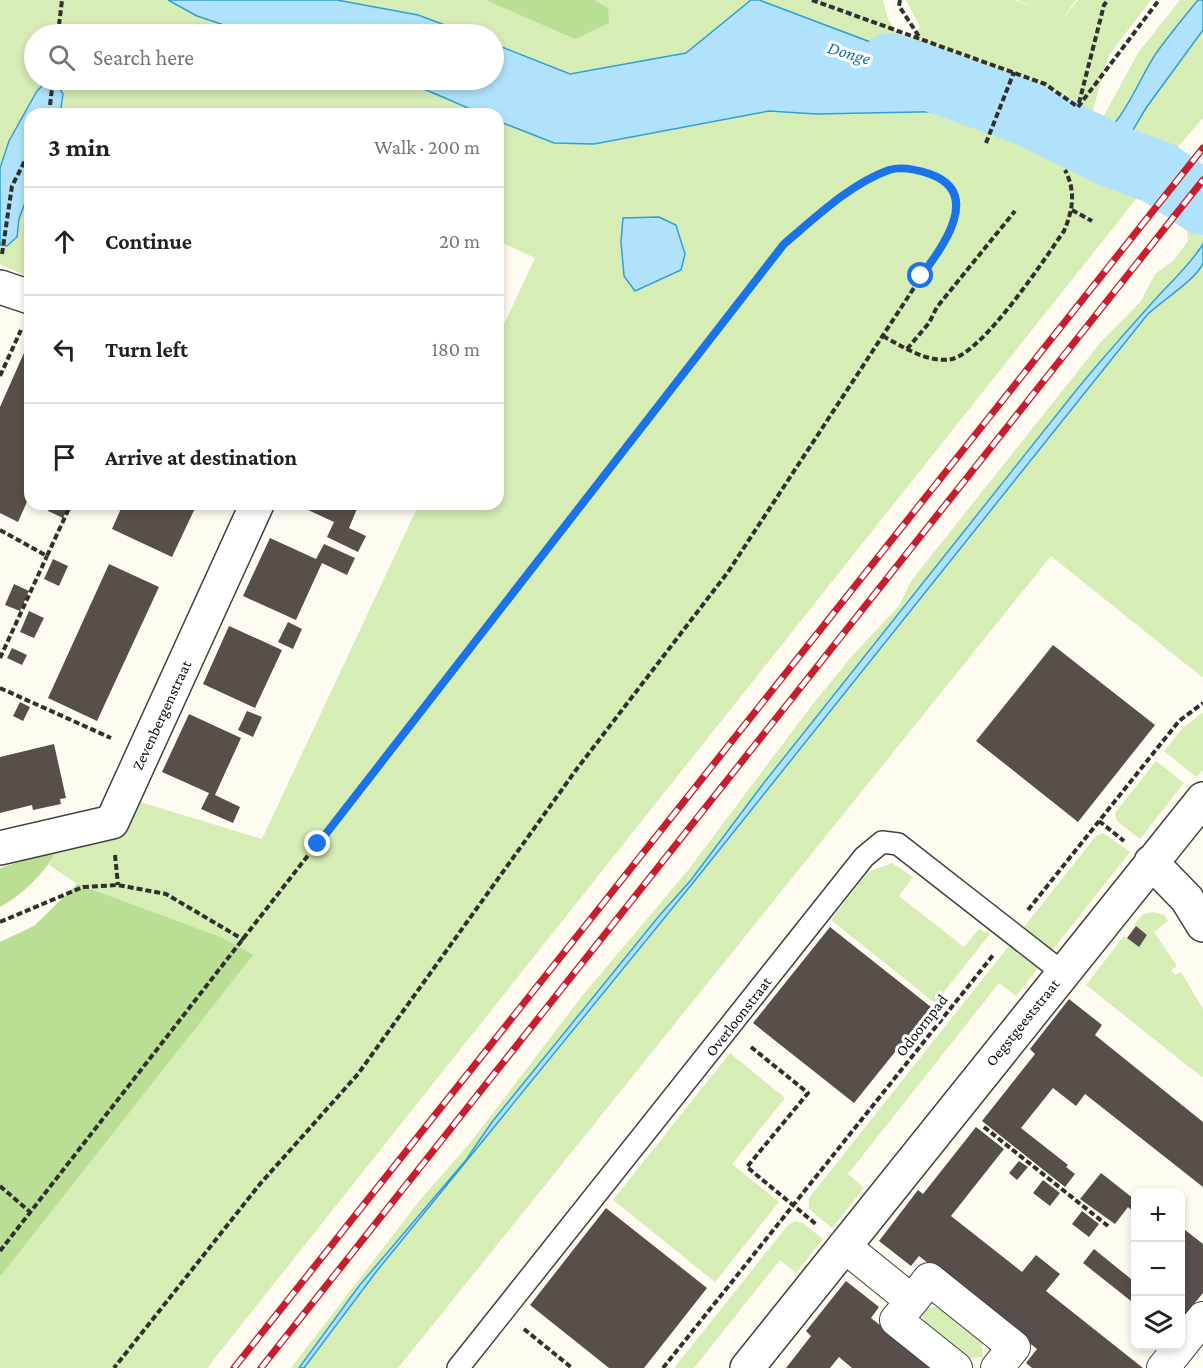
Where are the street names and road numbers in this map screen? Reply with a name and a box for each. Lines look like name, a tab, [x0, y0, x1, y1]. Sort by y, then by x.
street label: Zevenbergenstraat	[129, 657, 196, 773]
street label: Overloonstraat	[702, 973, 775, 1059]
street label: Oegstgeeststraat	[982, 975, 1064, 1070]
street label: Odoornpad	[892, 991, 952, 1060]

